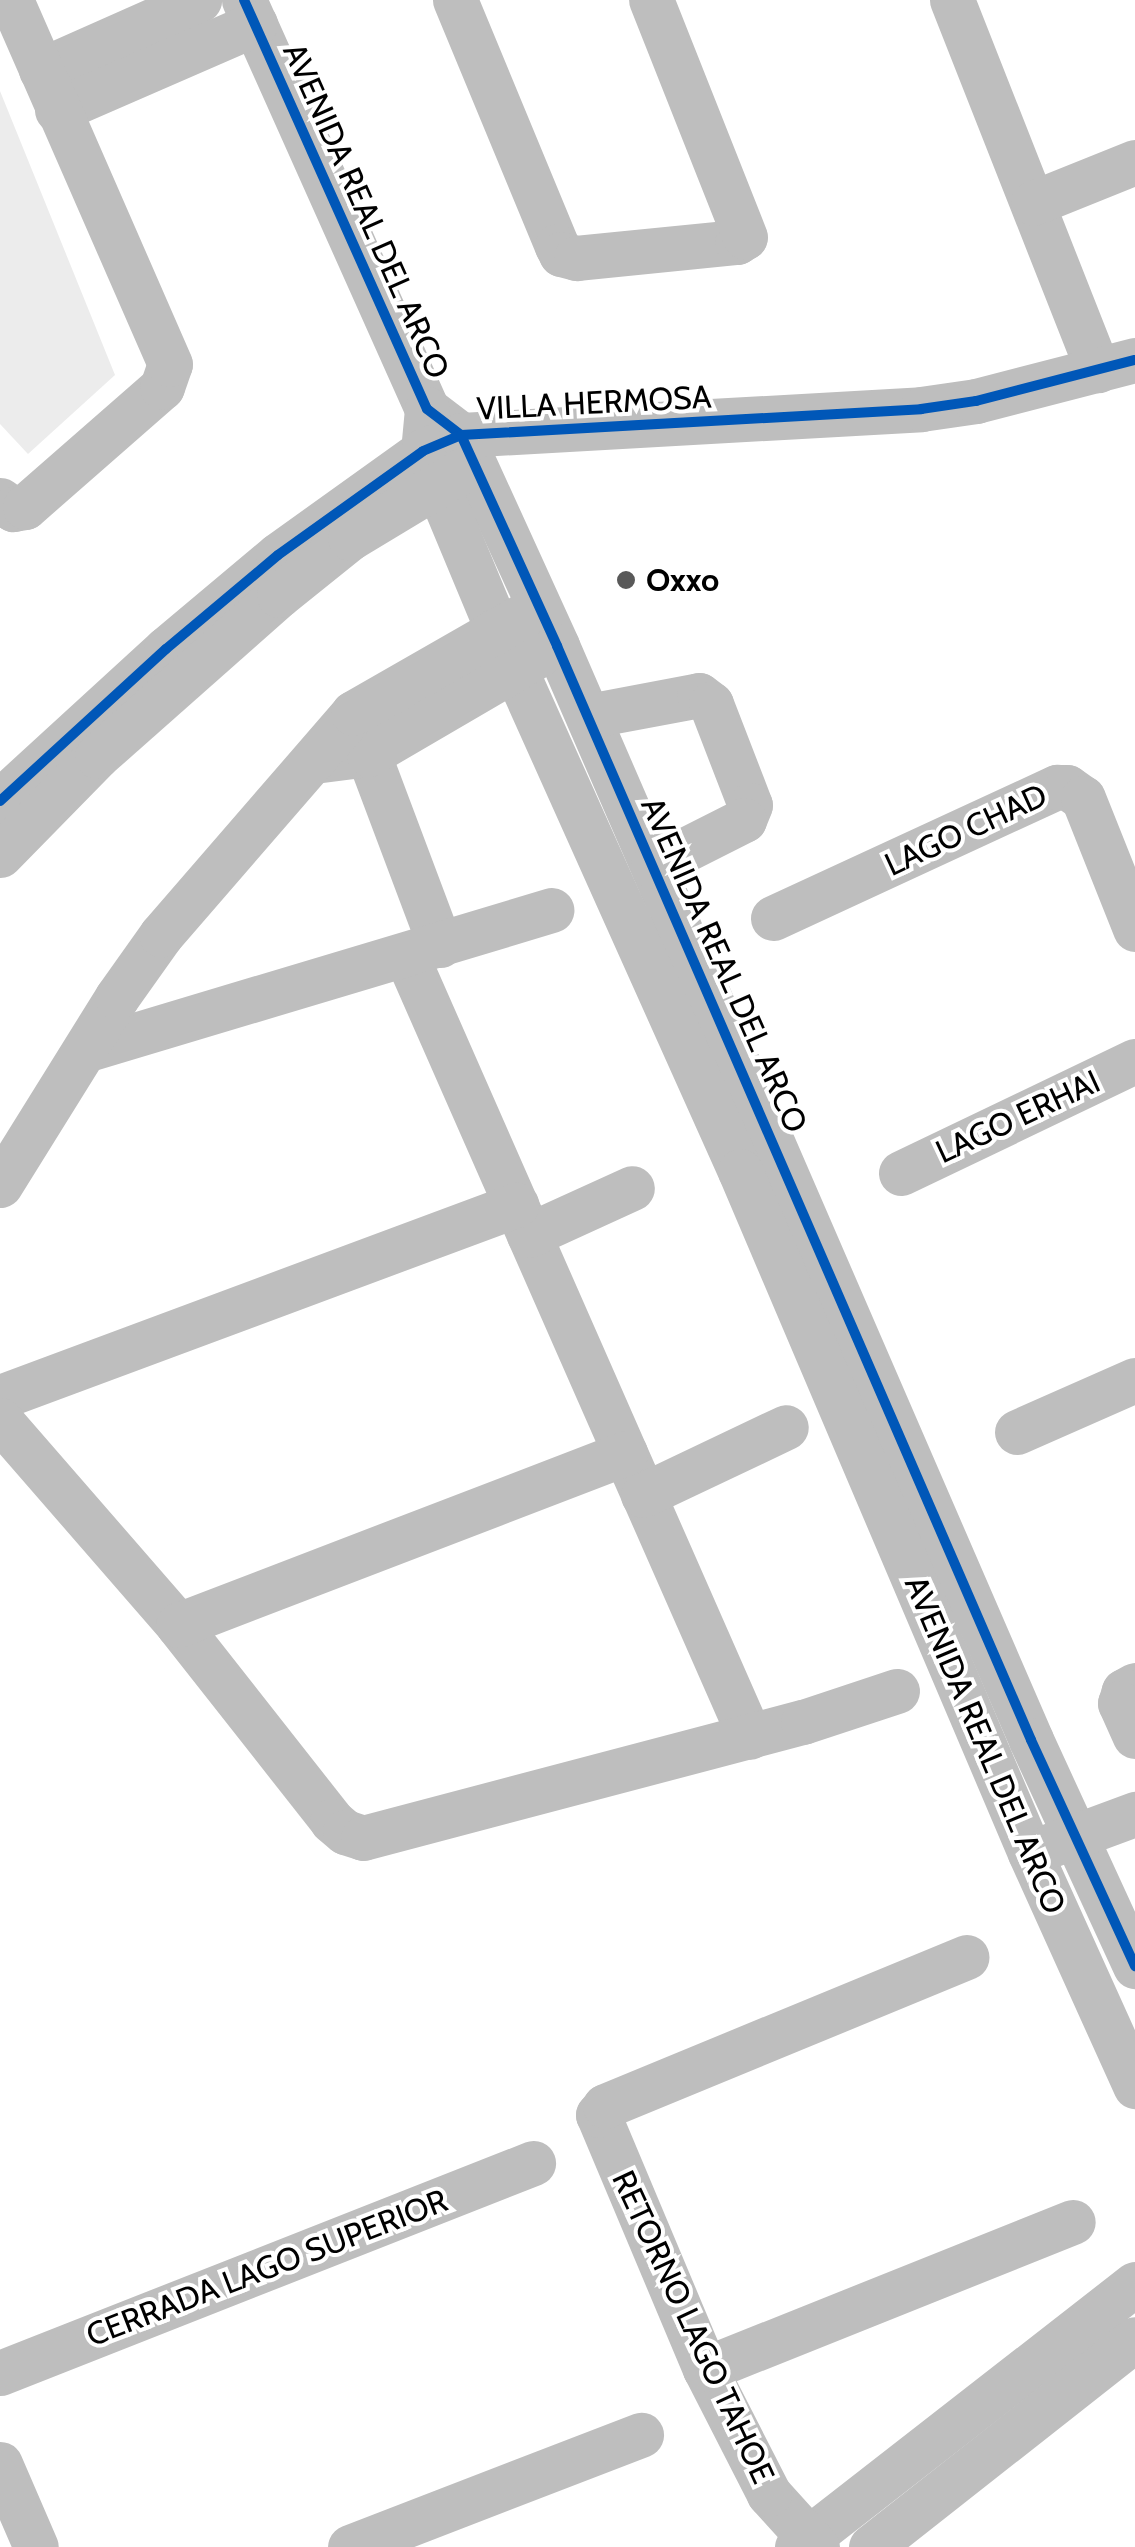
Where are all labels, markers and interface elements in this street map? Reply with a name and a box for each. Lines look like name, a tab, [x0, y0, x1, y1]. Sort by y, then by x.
street label: AVENIDA REAL DEL ARCO	[275, 37, 457, 385]
street label: VILLA HERMOSA	[476, 378, 712, 428]
place label: Oxxo	[646, 561, 719, 599]
marker: Oxxo	[615, 569, 637, 591]
street label: LAGO CHAD	[879, 776, 1053, 884]
street label: AVENIDA REAL DEL ARCO	[633, 791, 815, 1139]
street label: LAGO ERHAI	[930, 1062, 1106, 1172]
street label: AVENIDA REAL DEL ARCO	[896, 1570, 1074, 1920]
street label: RETORNO LAGO TAHOE	[604, 2165, 782, 2489]
street label: CERRADA LAGO SUPERIOR	[81, 2181, 453, 2355]

